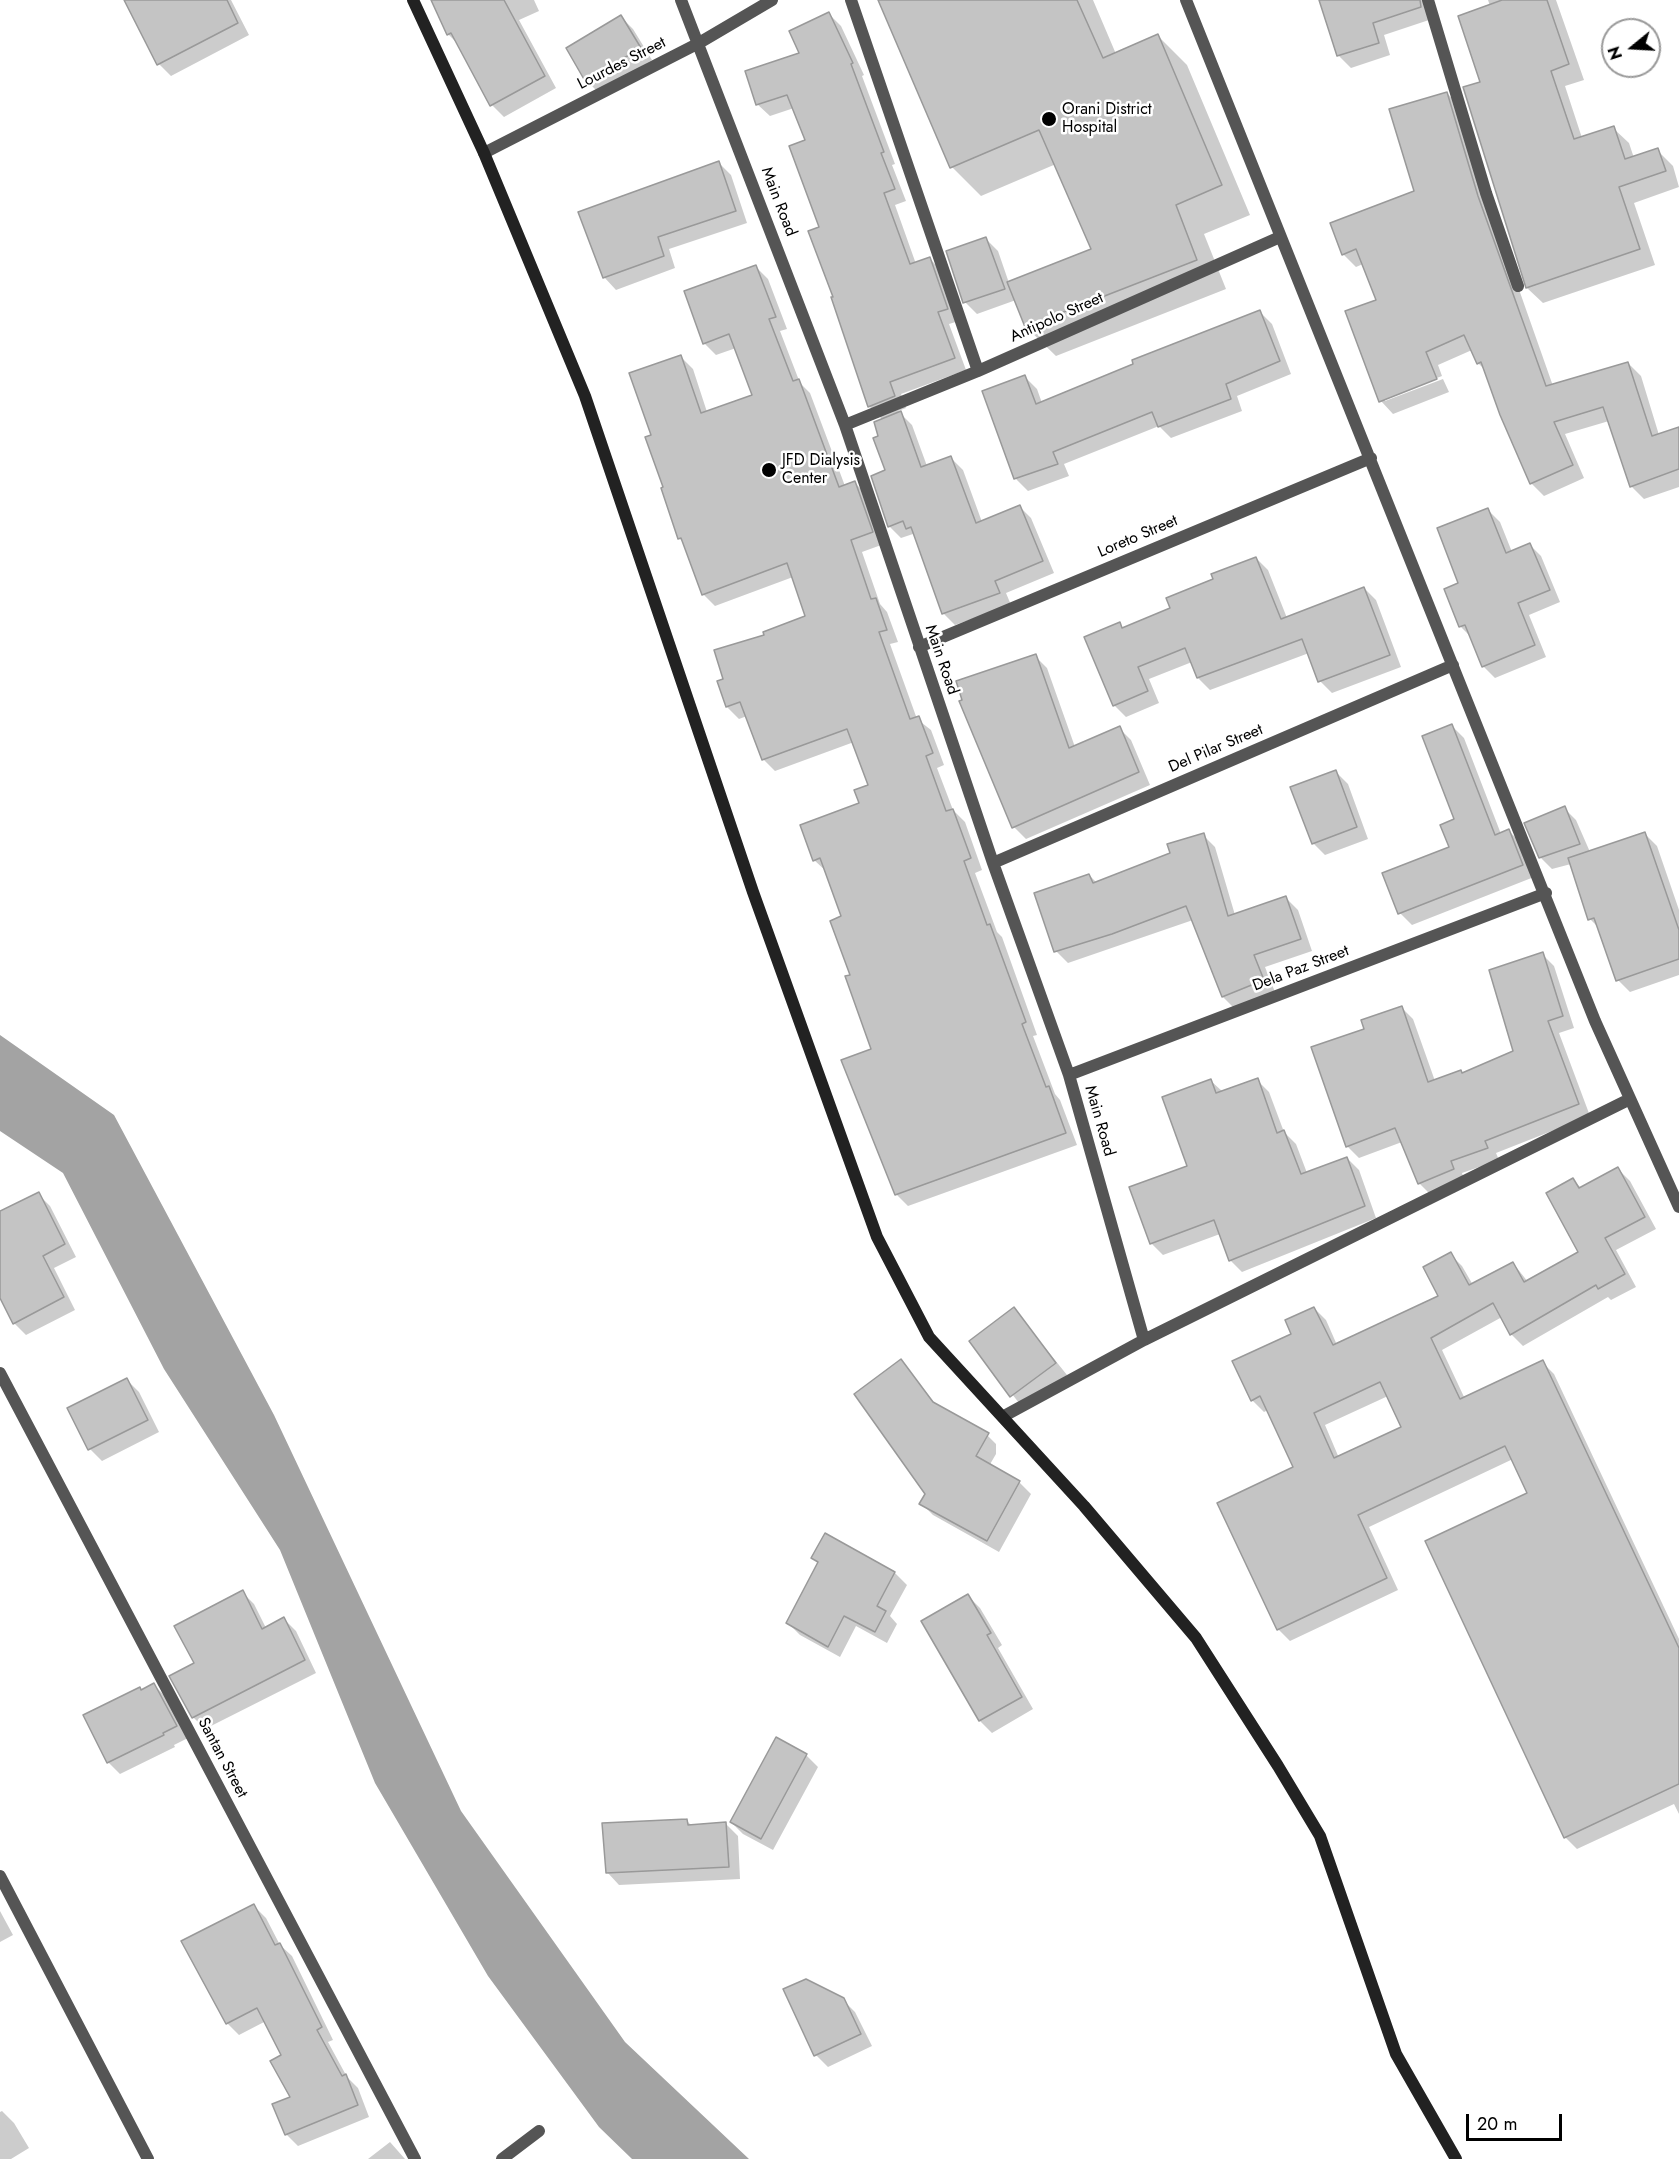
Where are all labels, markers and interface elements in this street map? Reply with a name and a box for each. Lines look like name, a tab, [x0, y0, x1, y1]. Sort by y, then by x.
north arrow	[1601, 18, 1661, 78]
street label: Lourdes Street	[575, 34, 669, 94]
text: N	[1602, 43, 1628, 63]
place label: Orani District Hospital	[1062, 100, 1152, 138]
marker: Orani District Hospital	[1040, 110, 1058, 128]
street label: Main Road	[756, 165, 800, 239]
street label: Antipolo Street	[1007, 289, 1107, 347]
place label: JFD Dialysis Center	[782, 451, 860, 489]
marker: JFD Dialysis Center	[760, 461, 778, 479]
street label: Loreto Street	[1095, 512, 1181, 562]
street label: Main Road	[920, 623, 962, 697]
street label: Del Pilar Street	[1166, 721, 1266, 777]
street label: Dela Paz Street	[1250, 942, 1352, 996]
street label: Main Road	[1080, 1083, 1118, 1159]
street label: Santan Street	[193, 1715, 251, 1801]
scale bar	[1469, 2102, 1565, 2140]
text: 20 m	[1477, 2111, 1517, 2137]

